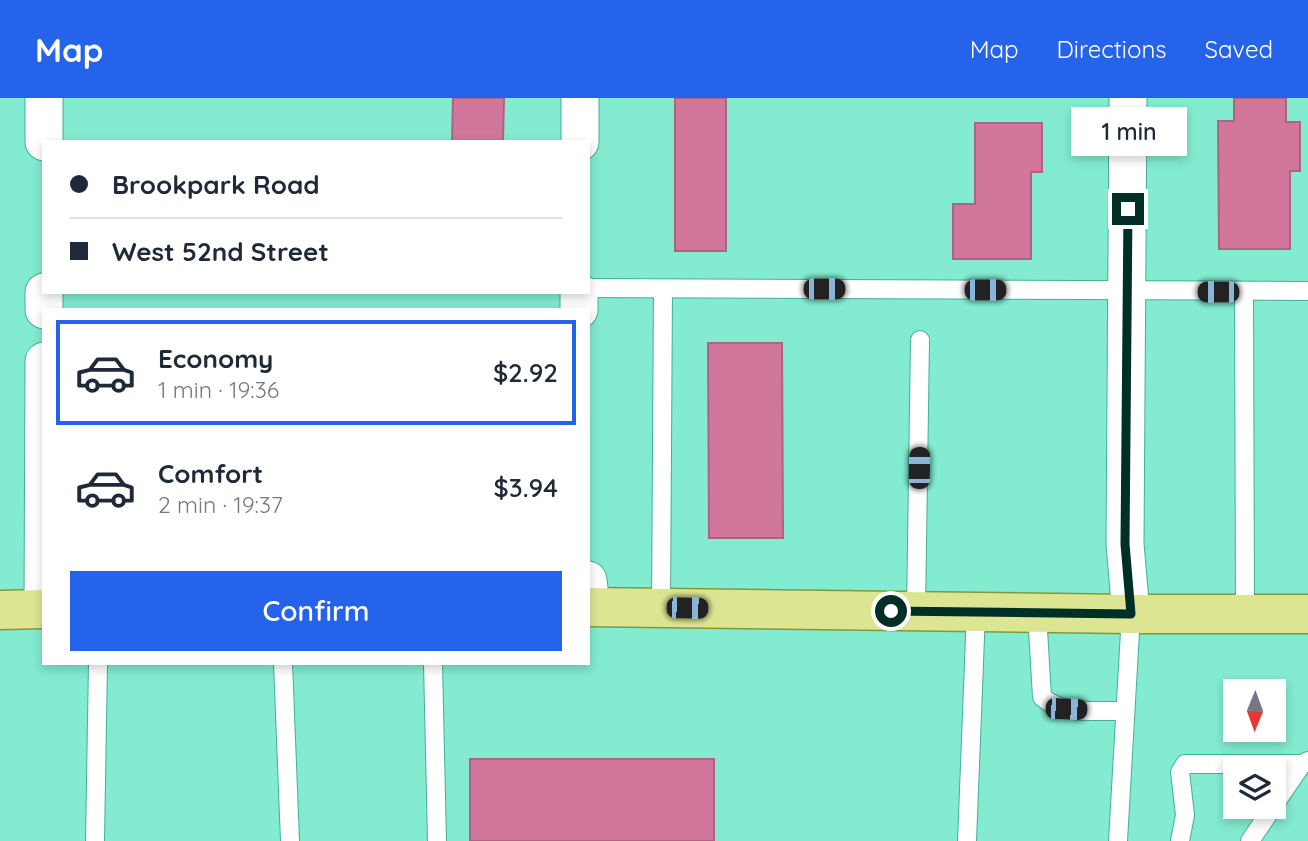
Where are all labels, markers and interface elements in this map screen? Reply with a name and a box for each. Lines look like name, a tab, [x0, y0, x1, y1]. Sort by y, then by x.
text: Map	[35, 29, 103, 70]
text: Map	[970, 34, 1019, 64]
text: Directions	[1057, 34, 1167, 64]
text: Saved	[1205, 34, 1273, 64]
callout: 1 min	[1070, 108, 1186, 156]
text: 1 min	[1101, 117, 1157, 146]
text: Brookpark Road	[112, 168, 320, 201]
route end	[1112, 193, 1144, 225]
text: West 52nd Street	[112, 235, 329, 268]
car	[804, 279, 846, 300]
car	[965, 280, 1007, 301]
car	[1198, 282, 1240, 303]
icon: car	[74, 341, 137, 404]
text: Economy	[158, 342, 273, 375]
text: $2.92	[493, 356, 558, 389]
text: 1 min · 19:36	[158, 375, 279, 404]
car	[909, 447, 930, 489]
icon: car	[74, 456, 137, 519]
text: Comfort	[158, 457, 263, 490]
text: $3.94	[494, 471, 558, 504]
text: 2 min · 19:37	[158, 490, 283, 519]
button: Confirm	[70, 571, 562, 651]
route start	[875, 595, 907, 627]
car	[666, 597, 709, 619]
north arrow	[1223, 679, 1286, 742]
map controls	[1223, 679, 1286, 819]
car	[1045, 698, 1088, 720]
button: layers	[1223, 756, 1286, 819]

